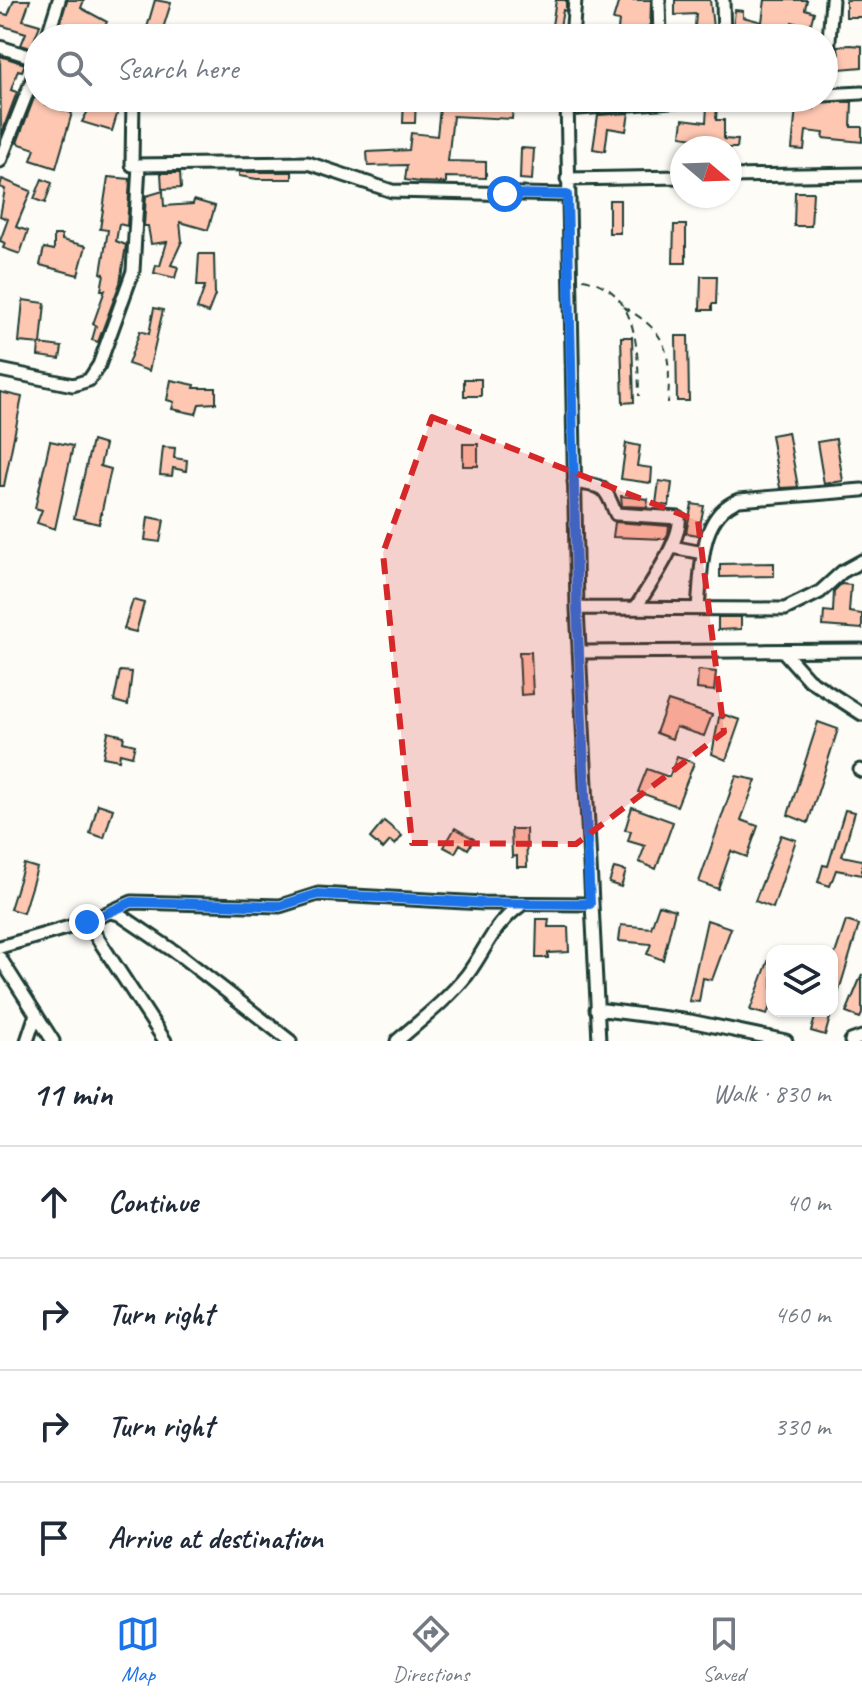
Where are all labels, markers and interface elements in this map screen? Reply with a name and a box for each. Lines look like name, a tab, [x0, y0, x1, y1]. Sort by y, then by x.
search box	[24, 24, 838, 112]
icon: search	[52, 46, 96, 90]
text: Search here	[116, 49, 238, 87]
north arrow	[670, 136, 742, 208]
route start	[487, 176, 523, 212]
route end	[69, 904, 105, 940]
map controls	[766, 945, 838, 1017]
button: layers	[766, 945, 838, 1017]
text: 11 min	[32, 1072, 112, 1115]
text: Walk · 830 m	[713, 1077, 830, 1110]
icon: ahead	[32, 1180, 76, 1224]
text: Continue	[108, 1183, 198, 1221]
text: 40 m	[786, 1186, 830, 1219]
icon: right	[32, 1292, 76, 1336]
text: Turn right	[108, 1295, 213, 1333]
text: 460 m	[774, 1298, 830, 1331]
icon: right	[32, 1404, 76, 1448]
text: Turn right	[108, 1407, 213, 1445]
text: 330 m	[774, 1410, 830, 1443]
icon: arrive	[32, 1516, 76, 1560]
text: Arrive at destination	[108, 1519, 323, 1557]
tab: Map	[116, 1612, 160, 1688]
tab: Directions	[393, 1612, 469, 1688]
tab: Saved	[702, 1612, 746, 1688]

